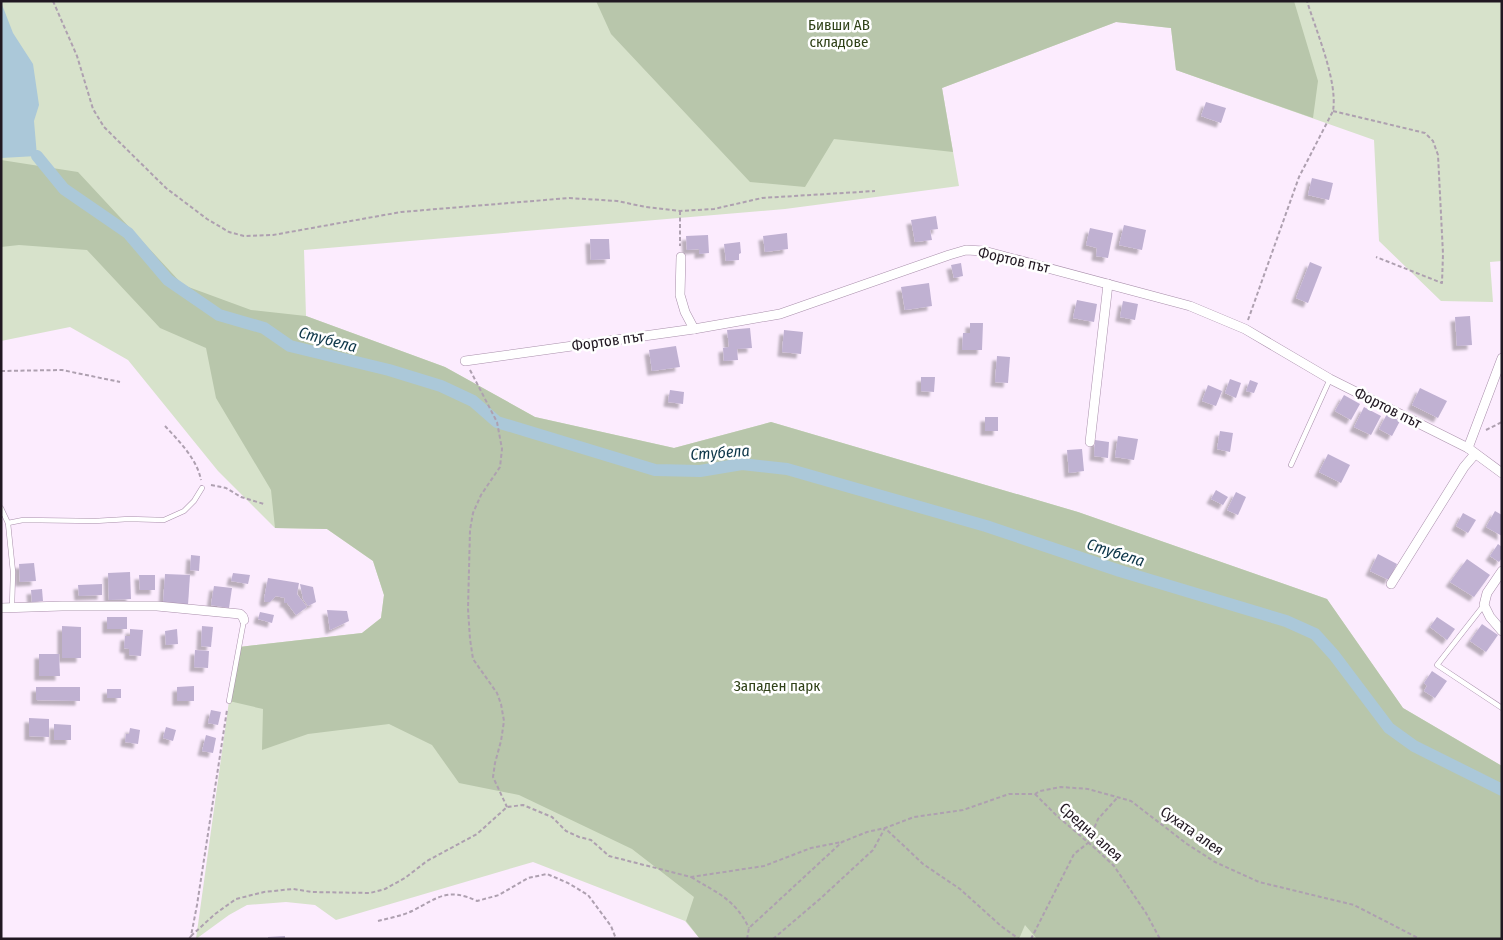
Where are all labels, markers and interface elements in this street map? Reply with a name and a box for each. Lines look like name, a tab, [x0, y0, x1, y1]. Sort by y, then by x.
park label: Бивши АВ складове	[808, 16, 870, 51]
street label: Фортов път	[976, 243, 1052, 277]
water label: Стубела	[297, 323, 359, 356]
street label: Фортов път	[571, 327, 646, 355]
street label: Фортов път	[1351, 383, 1425, 433]
water label: Стубела	[690, 441, 750, 464]
water label: Стубела	[1085, 534, 1147, 571]
park label: Западен парк	[734, 677, 820, 695]
street label: Средна алея	[1056, 799, 1126, 865]
street label: Сухата алея	[1157, 803, 1227, 859]

